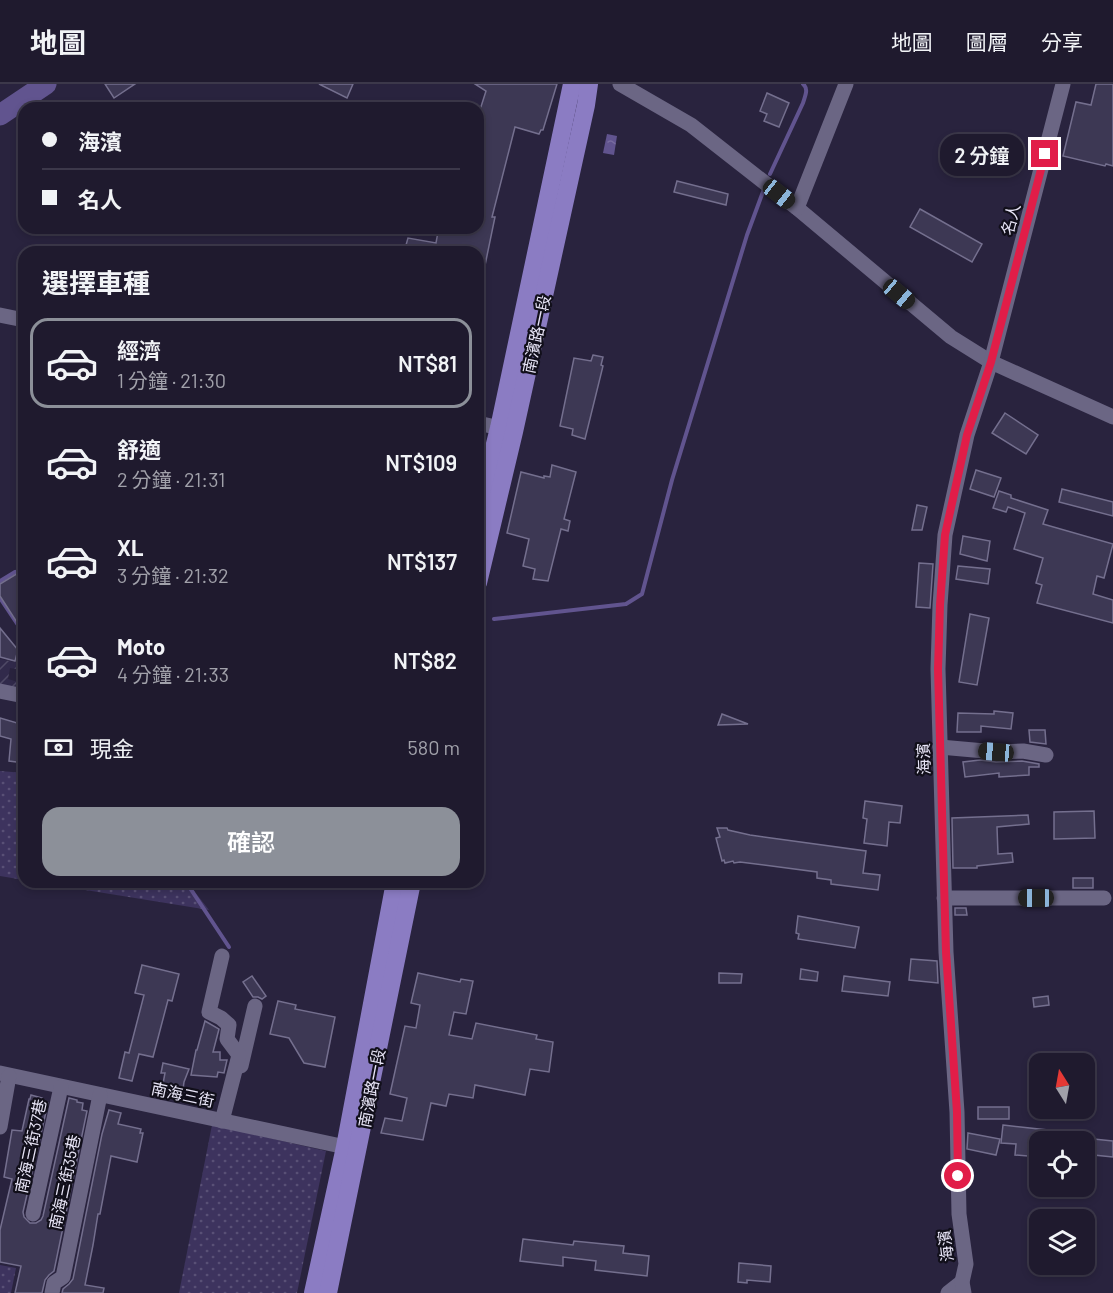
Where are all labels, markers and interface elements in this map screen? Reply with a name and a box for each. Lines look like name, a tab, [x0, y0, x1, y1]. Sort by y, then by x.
text: 地圖	[30, 25, 86, 59]
text: 地圖	[891, 29, 933, 54]
text: 圖層	[966, 29, 1008, 54]
text: 分享	[1041, 29, 1083, 54]
text: 海濱	[78, 128, 122, 154]
callout: 2 分鐘	[940, 133, 1024, 175]
route end	[1031, 140, 1058, 167]
text: 2 分鐘	[954, 143, 1010, 167]
car	[759, 176, 799, 212]
text: 名人	[78, 186, 122, 212]
street label: 名人	[997, 201, 1023, 237]
text: 選擇車種	[42, 266, 150, 298]
car	[879, 276, 919, 312]
street label: 南濱路一段	[518, 293, 554, 375]
icon: car	[45, 336, 99, 390]
text: 經濟	[117, 337, 161, 363]
text: NT$81	[398, 350, 457, 376]
text: 1 分鐘 · 21:30	[117, 368, 226, 392]
icon: car	[45, 435, 99, 489]
text: 舒適	[117, 436, 161, 462]
text: NT$109	[385, 449, 457, 475]
text: 2 分鐘 · 21:31	[117, 467, 225, 491]
icon: car	[45, 534, 99, 588]
text: XL	[117, 534, 143, 560]
text: NT$137	[387, 548, 457, 574]
text: 3 分鐘 · 21:32	[117, 563, 229, 587]
icon: car	[45, 633, 99, 687]
text: Moto	[117, 633, 165, 659]
text: NT$82	[393, 647, 457, 673]
text: 4 分鐘 · 21:33	[117, 662, 229, 686]
icon: cash	[42, 731, 75, 764]
text: 現金	[90, 735, 134, 761]
text: 580 m	[407, 735, 460, 759]
car	[977, 741, 1015, 763]
street label: 海濱	[913, 743, 933, 775]
button: 確認	[42, 807, 460, 876]
car	[1018, 889, 1054, 907]
street label: 南濱路一段	[354, 1047, 388, 1129]
north arrow	[1029, 1053, 1095, 1119]
map controls	[1029, 1053, 1095, 1275]
street label: 南海三街	[150, 1078, 216, 1110]
street label: 南海三街37巷	[11, 1097, 49, 1195]
button: locate	[1029, 1131, 1095, 1197]
street label: 南海三街35巷	[45, 1133, 83, 1231]
route start	[944, 1162, 971, 1189]
button: layers	[1029, 1209, 1095, 1275]
street label: 海濱	[934, 1229, 956, 1263]

